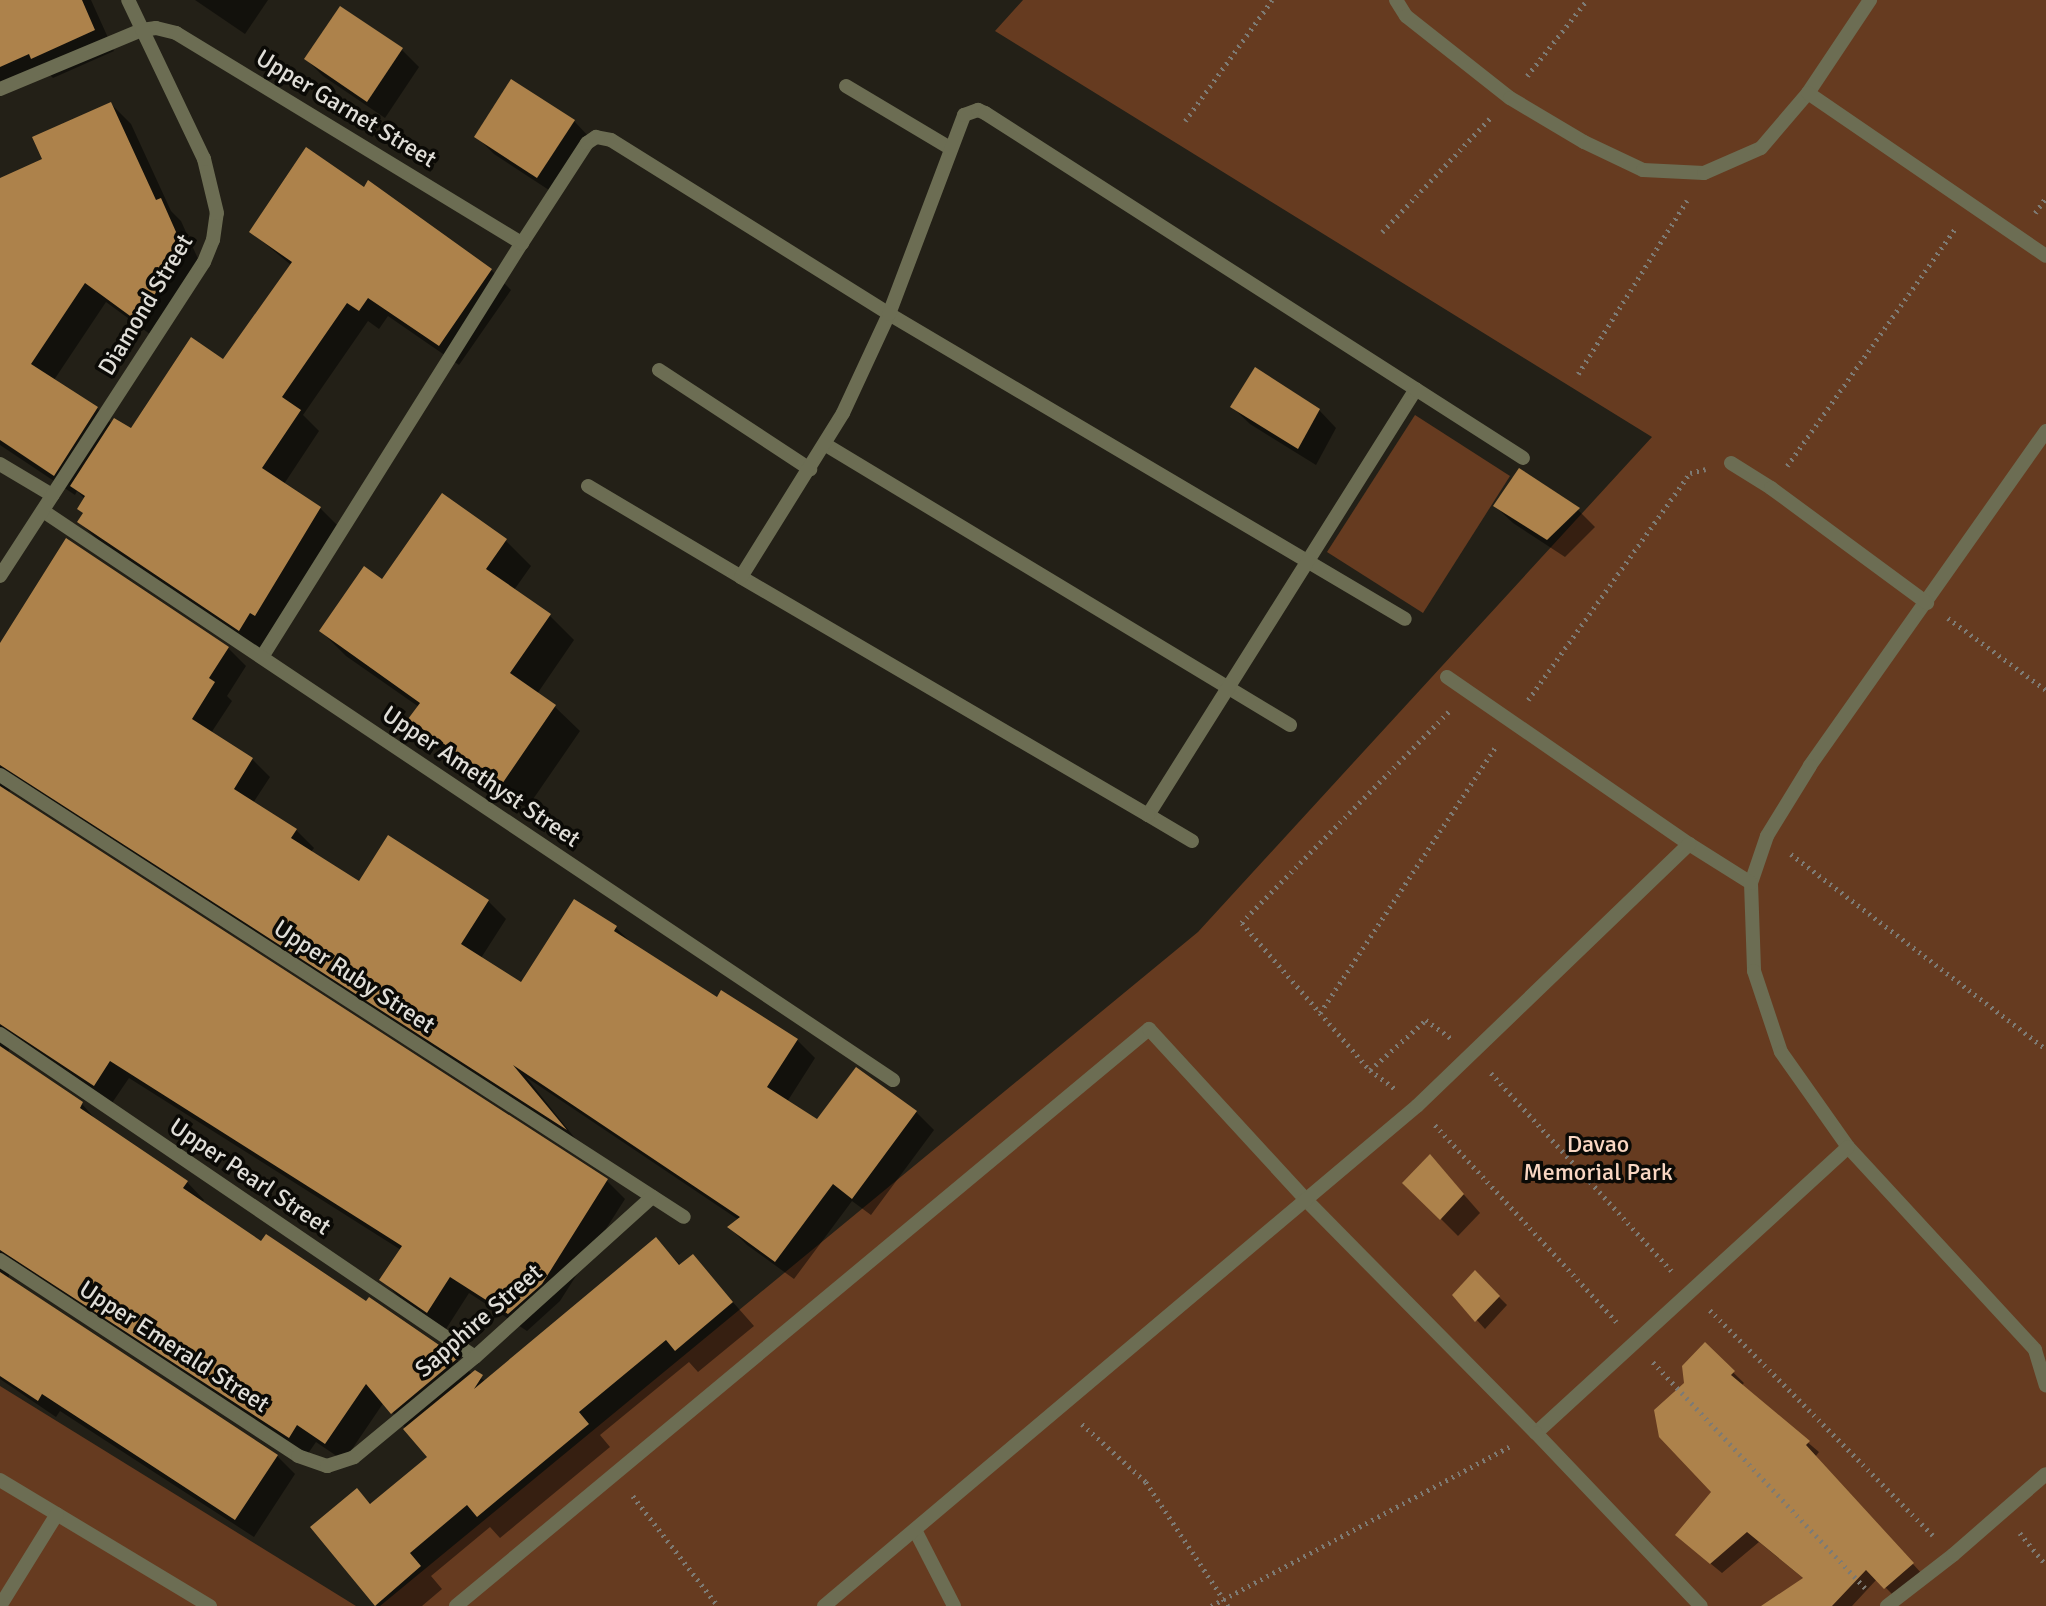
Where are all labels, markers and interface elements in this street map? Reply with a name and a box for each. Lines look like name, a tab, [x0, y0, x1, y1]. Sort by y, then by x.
street label: Upper Garnet Street	[251, 44, 441, 174]
street label: Diamond Street	[93, 229, 199, 381]
street label: Upper Amethyst Street	[377, 700, 585, 854]
street label: Upper Ruby Street	[268, 914, 440, 1040]
street label: Upper Pearl Street	[164, 1112, 336, 1242]
park label: Davao Memorial Park	[1523, 1131, 1673, 1187]
street label: Sapphire Street	[410, 1258, 548, 1384]
street label: Upper Emerald Street	[74, 1275, 274, 1419]

